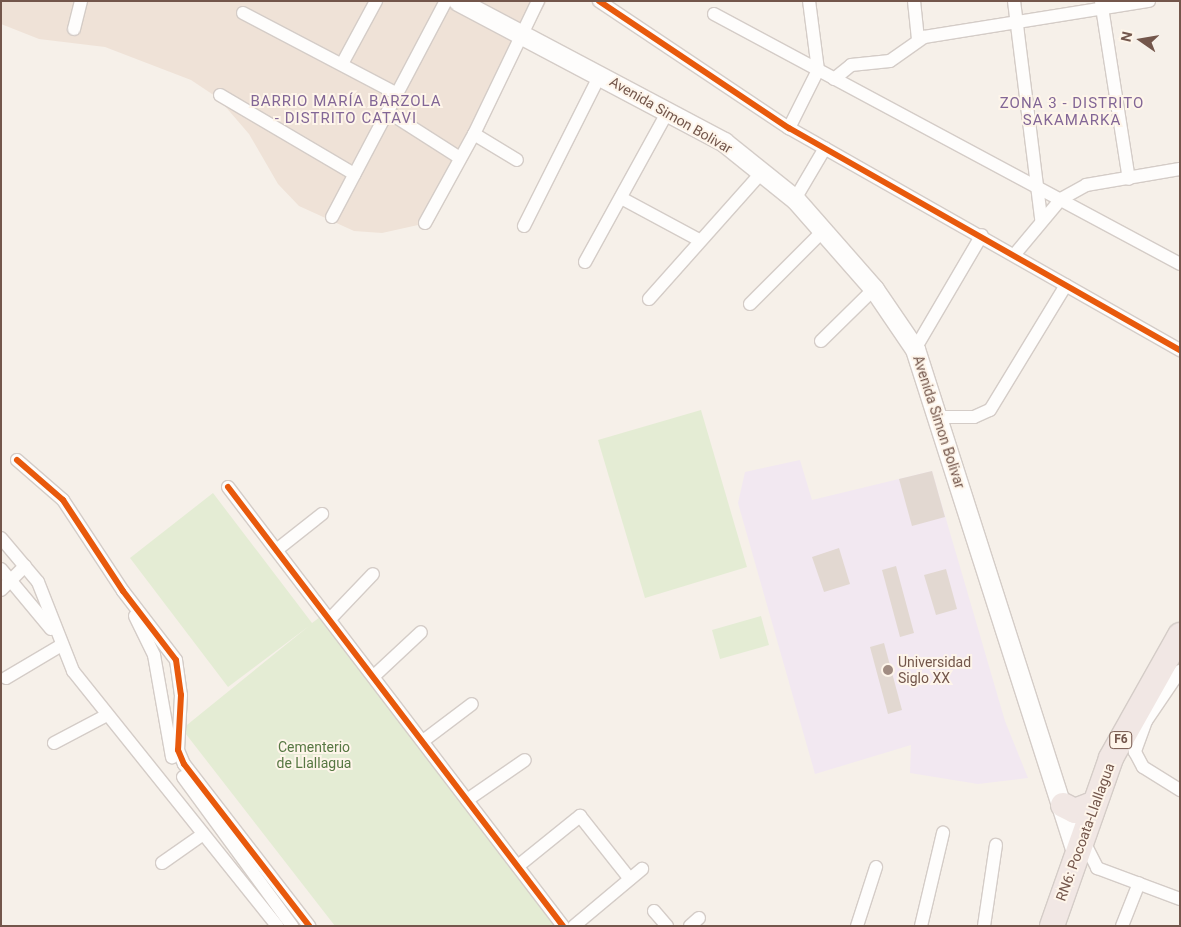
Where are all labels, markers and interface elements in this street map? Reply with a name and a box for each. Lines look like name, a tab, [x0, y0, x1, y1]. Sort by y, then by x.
north arrow	[1116, 15, 1166, 65]
text: N	[1117, 30, 1135, 43]
street label: Avenida Simon Bolivar	[607, 73, 735, 157]
district label: BARRIO MARÍA BARZOLA - DISTRITO CATAVI	[248, 92, 444, 127]
district label: ZONA 3 - DISTRITO SAKAMARKA	[998, 94, 1146, 129]
street label: Avenida Simon Bolivar	[910, 353, 968, 491]
place label: Universidad Siglo XX	[898, 654, 971, 686]
marker: Universidad Siglo XX	[882, 664, 894, 676]
road number: F6	[1108, 730, 1134, 750]
park label: Cementerio de Llallagua	[277, 739, 351, 772]
street label: RN6: Pocoata-Llallagua	[1052, 761, 1118, 903]

